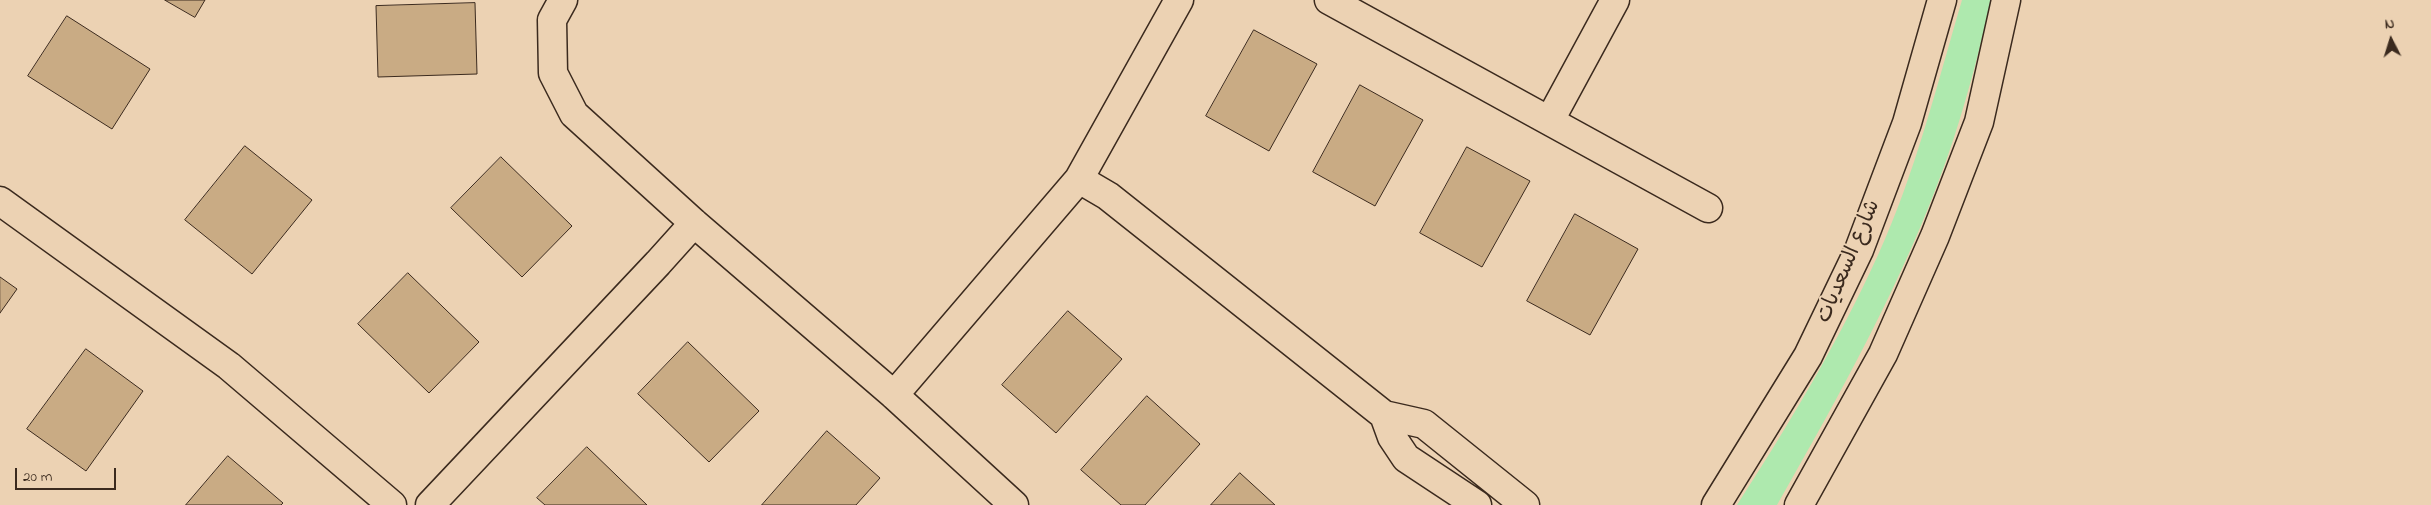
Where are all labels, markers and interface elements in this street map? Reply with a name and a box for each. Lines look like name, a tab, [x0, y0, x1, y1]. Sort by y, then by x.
text: N	[2384, 14, 2395, 35]
north arrow	[2366, 15, 2416, 65]
street label: شارع السعديات	[1813, 197, 1887, 327]
scale bar	[18, 458, 119, 490]
text: 20 m	[23, 466, 52, 488]

